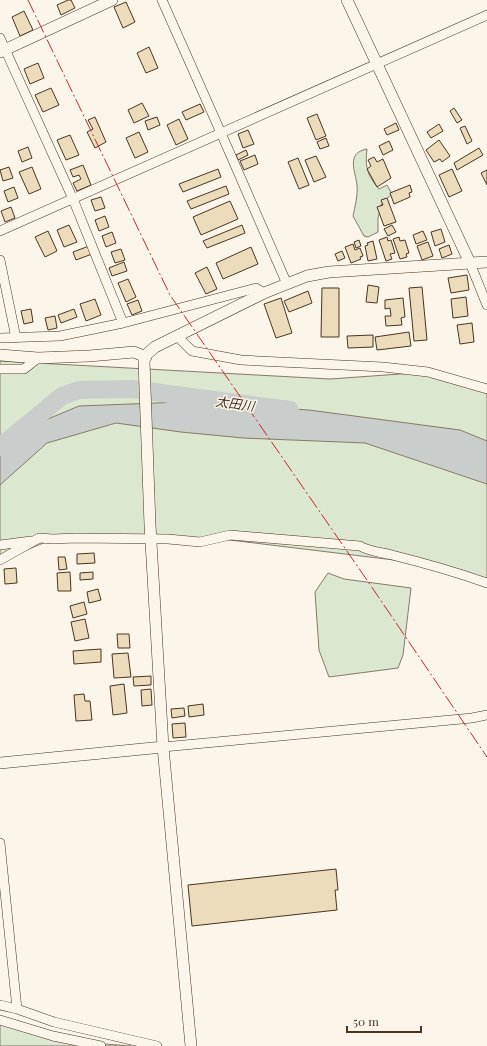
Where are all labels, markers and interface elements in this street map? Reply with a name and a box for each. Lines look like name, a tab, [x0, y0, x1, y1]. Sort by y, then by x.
water label: 太田川	[214, 392, 257, 414]
scale bar	[347, 1008, 421, 1034]
text: 50 m	[353, 1013, 379, 1029]

